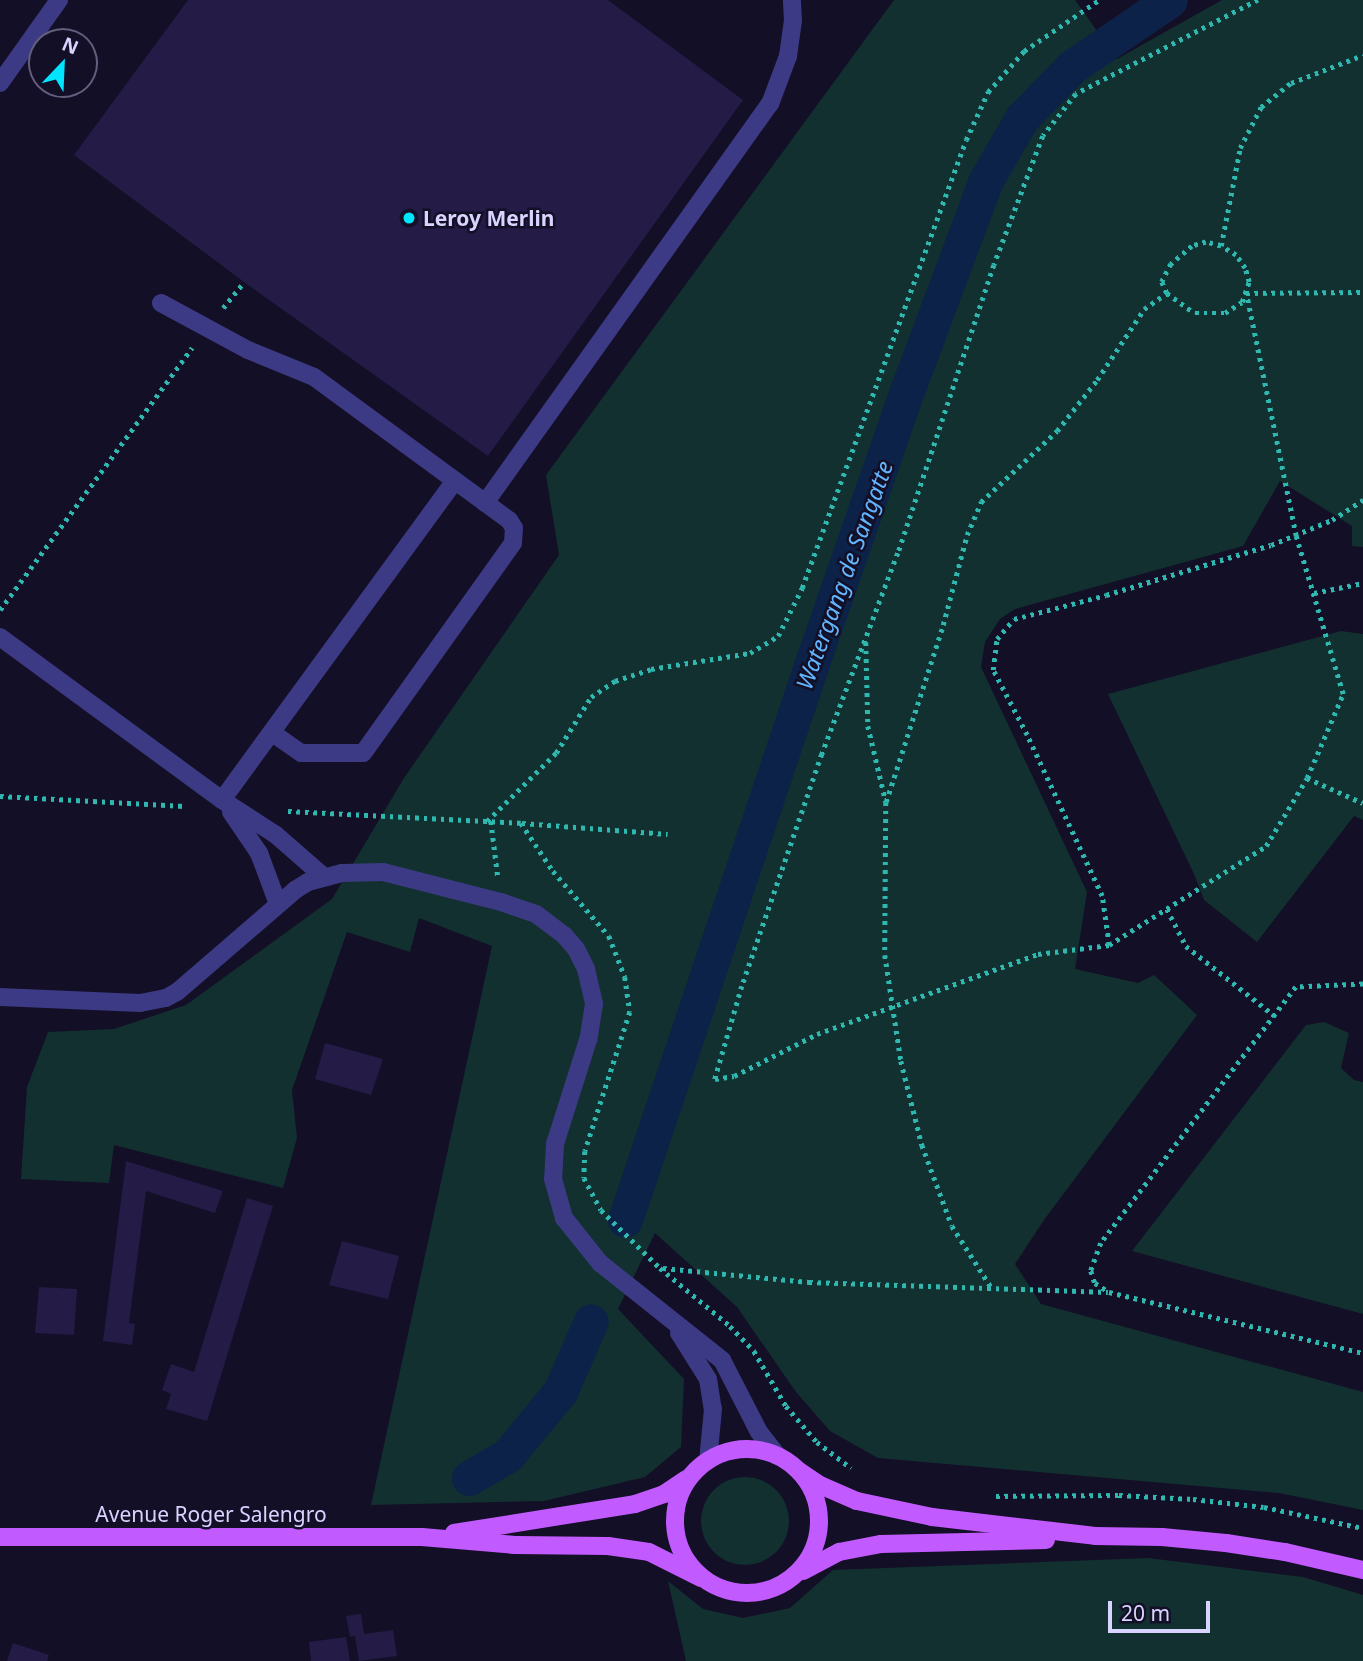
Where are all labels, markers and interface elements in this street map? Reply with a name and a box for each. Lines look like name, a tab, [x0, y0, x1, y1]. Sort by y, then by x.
north arrow	[28, 28, 98, 98]
text: N	[58, 31, 83, 60]
place label: Leroy Merlin	[423, 205, 554, 231]
marker: Leroy Merlin	[401, 210, 417, 226]
water label: Watergang de Sangatte	[790, 457, 898, 693]
street label: Avenue Roger Salengro	[95, 1501, 327, 1527]
scale bar	[1111, 1588, 1212, 1632]
text: 20 m	[1121, 1599, 1170, 1627]

